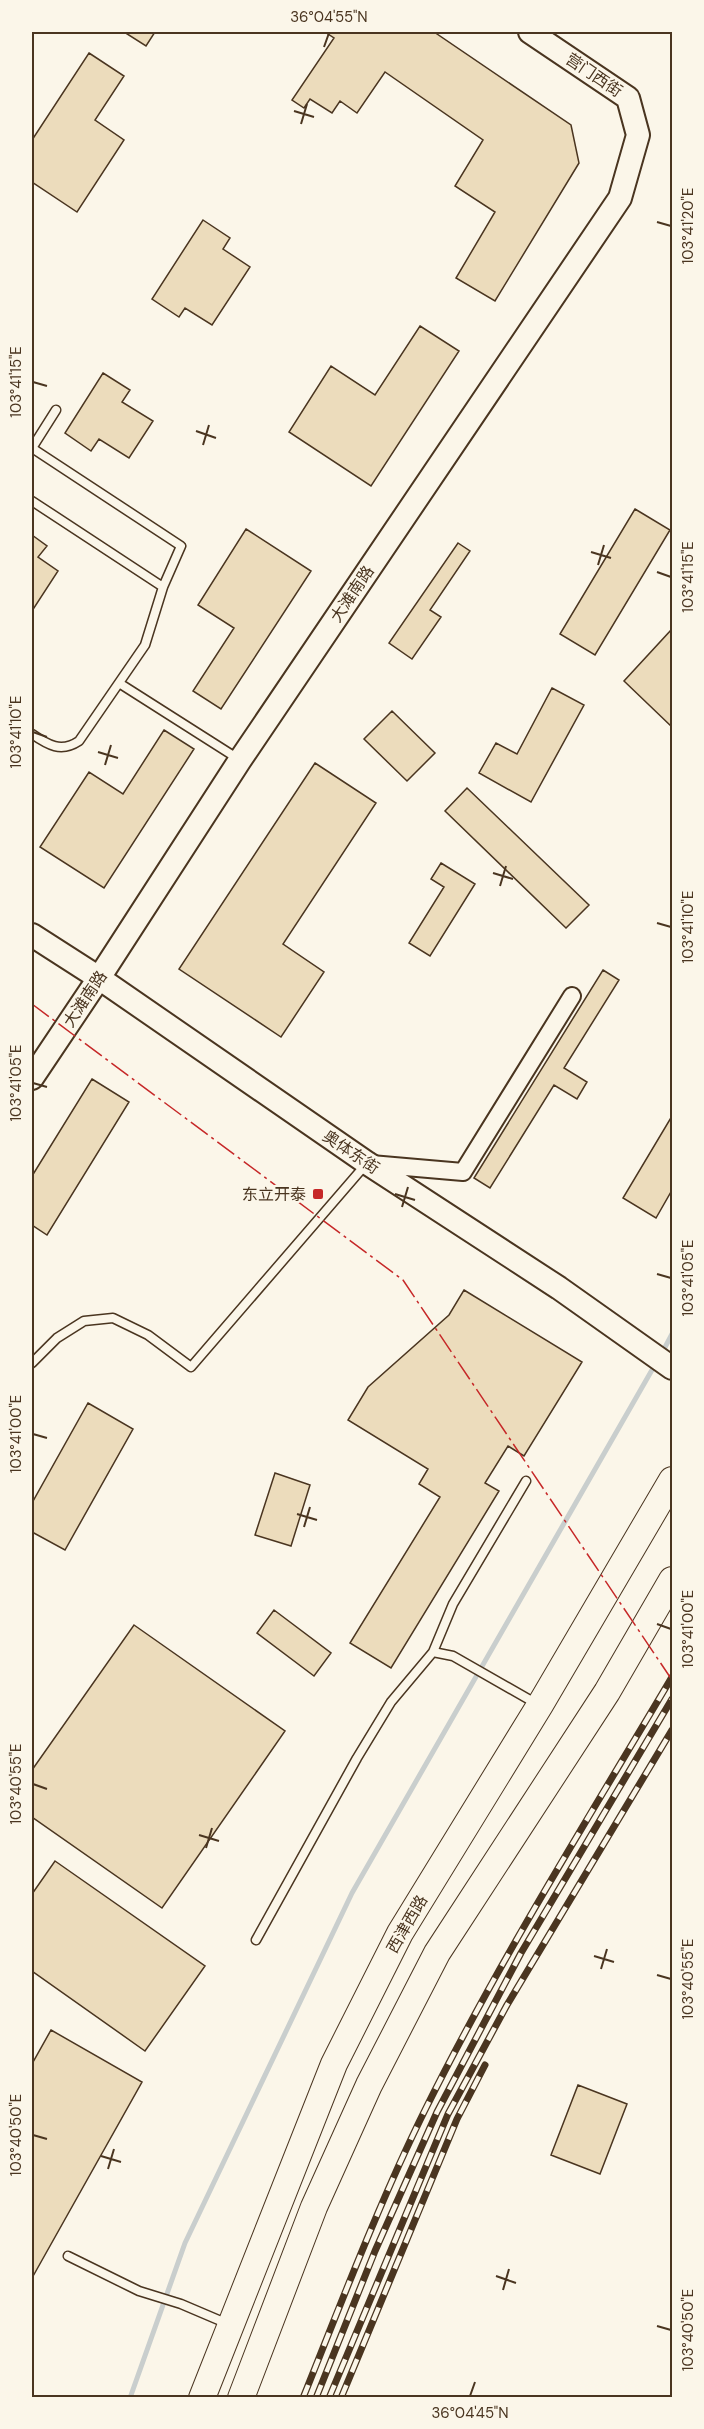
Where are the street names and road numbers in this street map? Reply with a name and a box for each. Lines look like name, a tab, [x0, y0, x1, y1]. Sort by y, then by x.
street label: 营门西街	[562, 48, 626, 102]
street label: 大滩南路	[325, 562, 379, 626]
street label: 大滩南路	[58, 967, 112, 1031]
street label: 奥体东街	[319, 1125, 383, 1179]
street label: 西津西路	[382, 1891, 432, 1957]

